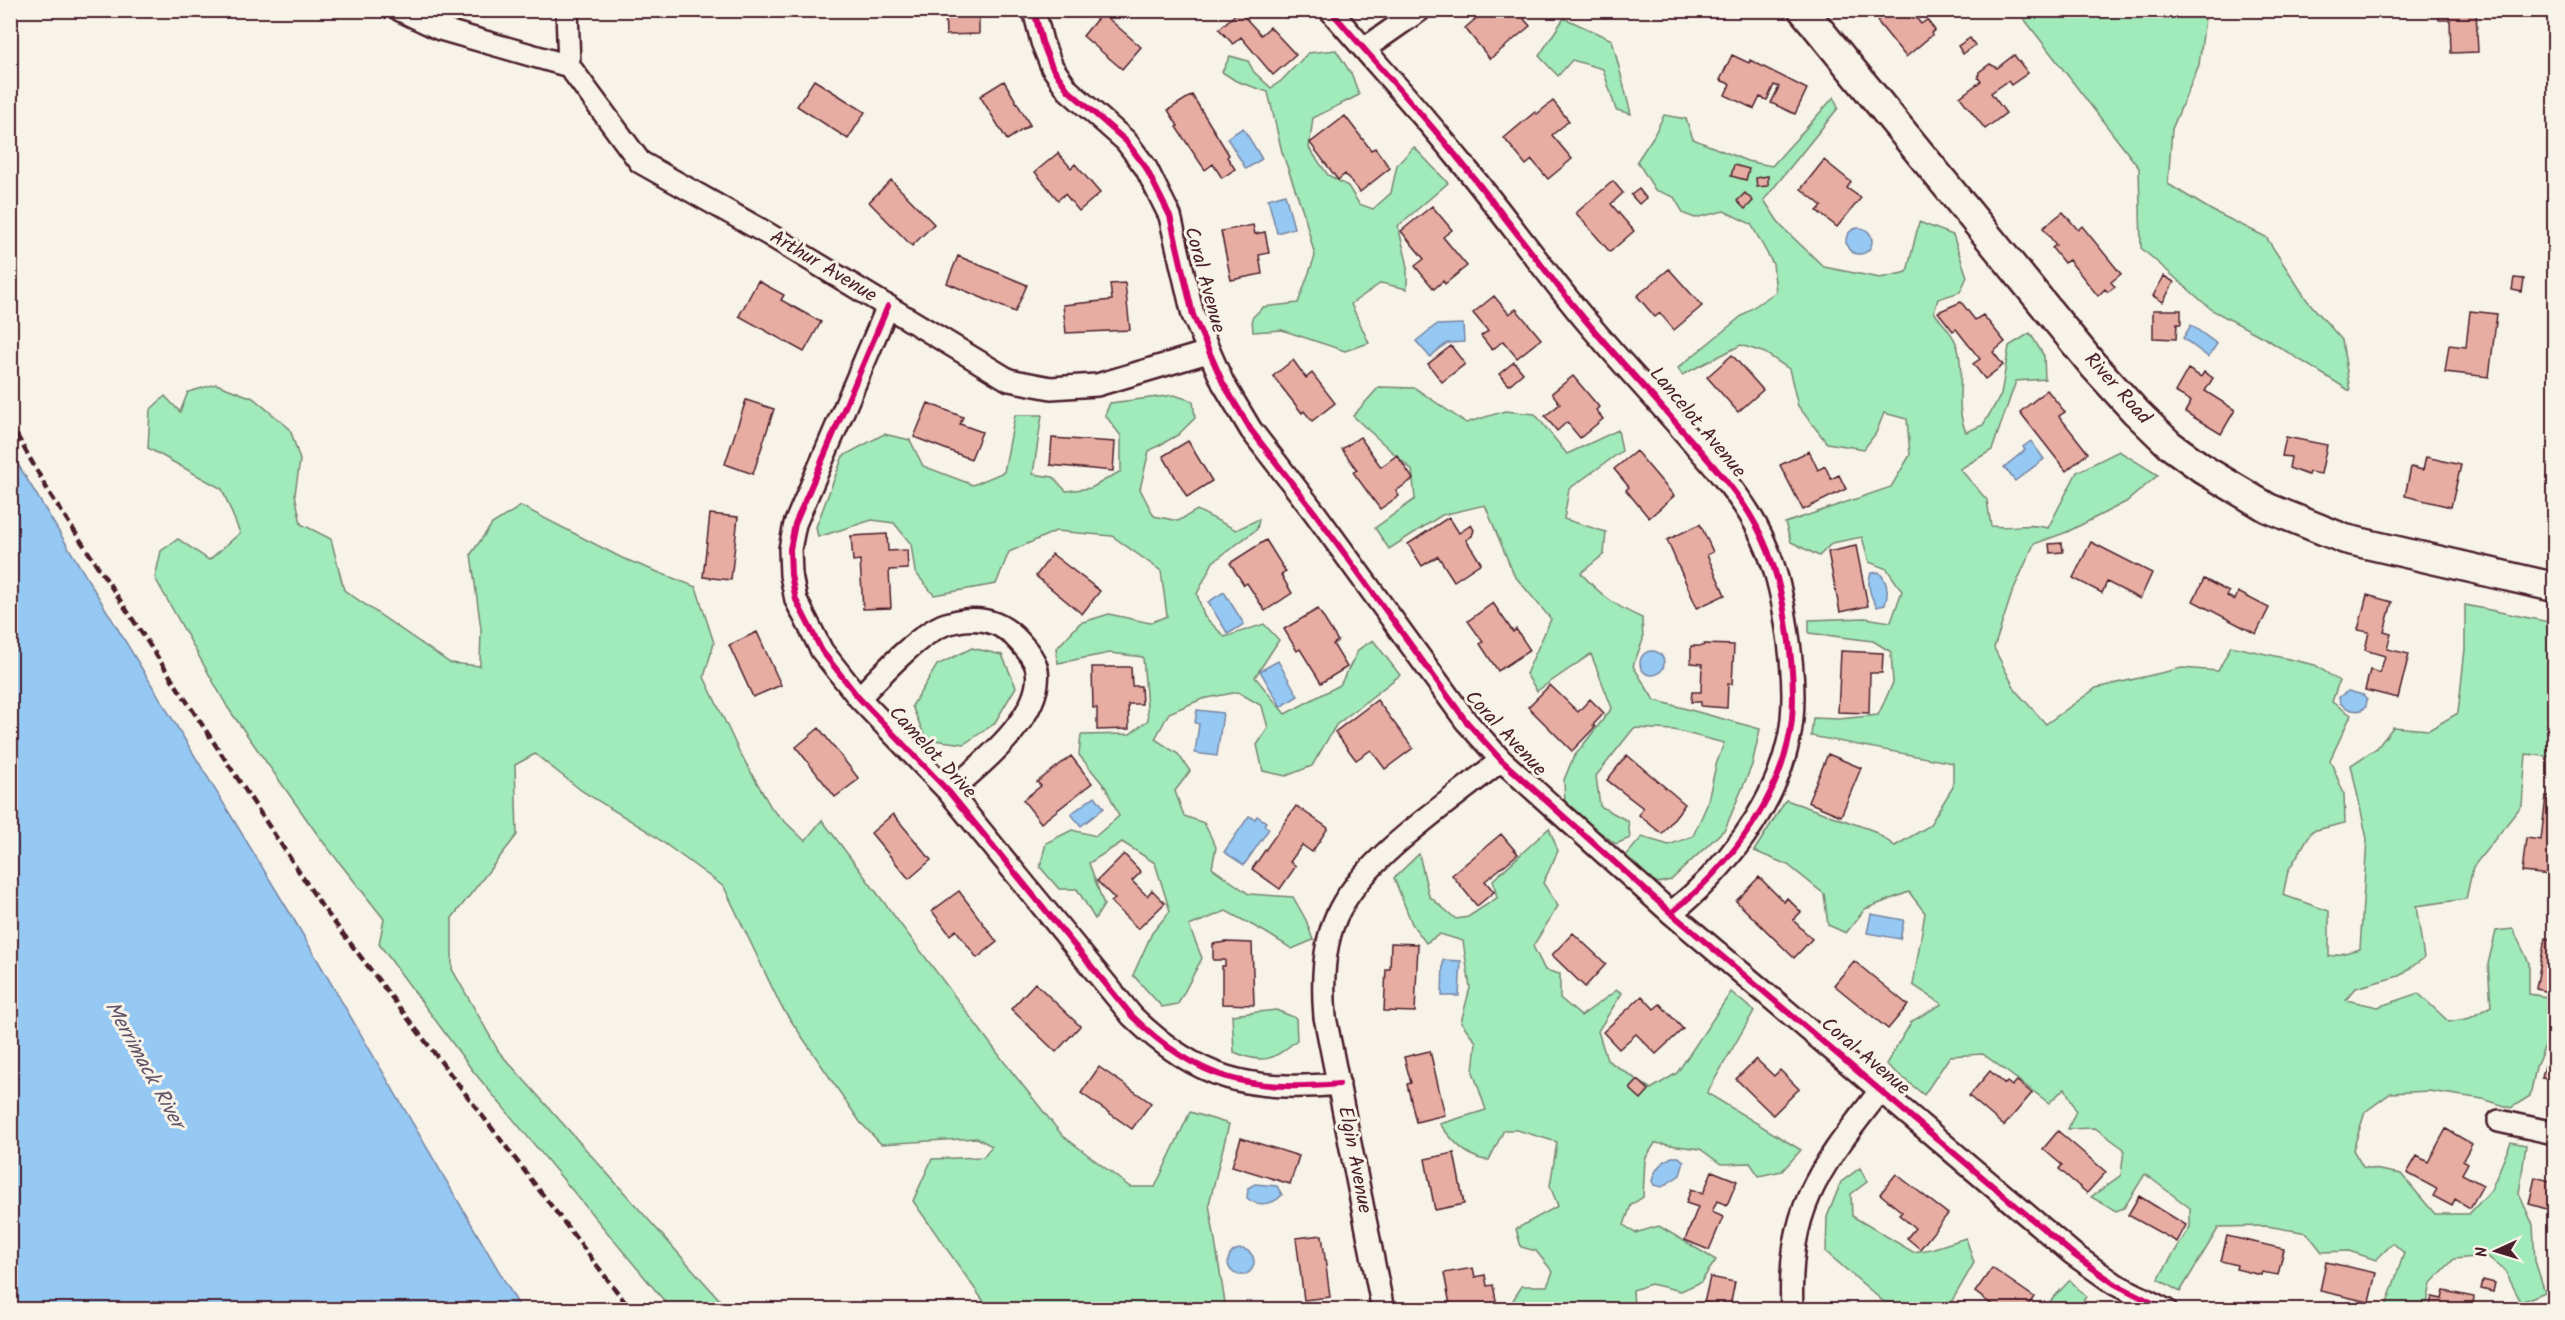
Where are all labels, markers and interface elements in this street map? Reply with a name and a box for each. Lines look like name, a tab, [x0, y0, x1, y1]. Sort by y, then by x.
street label: Arthur Avenue	[763, 222, 883, 312]
street label: Coral Avenue	[1174, 223, 1234, 337]
street label: River Road	[2075, 345, 2159, 433]
street label: Lancelot Avenue	[1641, 360, 1753, 486]
street label: Coral Avenue	[1456, 683, 1554, 785]
street label: Camelot Drive	[880, 699, 984, 807]
water label: Merrimack River	[95, 995, 195, 1138]
street label: Coral Avenue	[1813, 1010, 1917, 1104]
street label: Elgin Avenue	[1328, 1104, 1380, 1216]
north arrow	[2466, 1221, 2526, 1281]
text: N	[2470, 1246, 2495, 1258]

